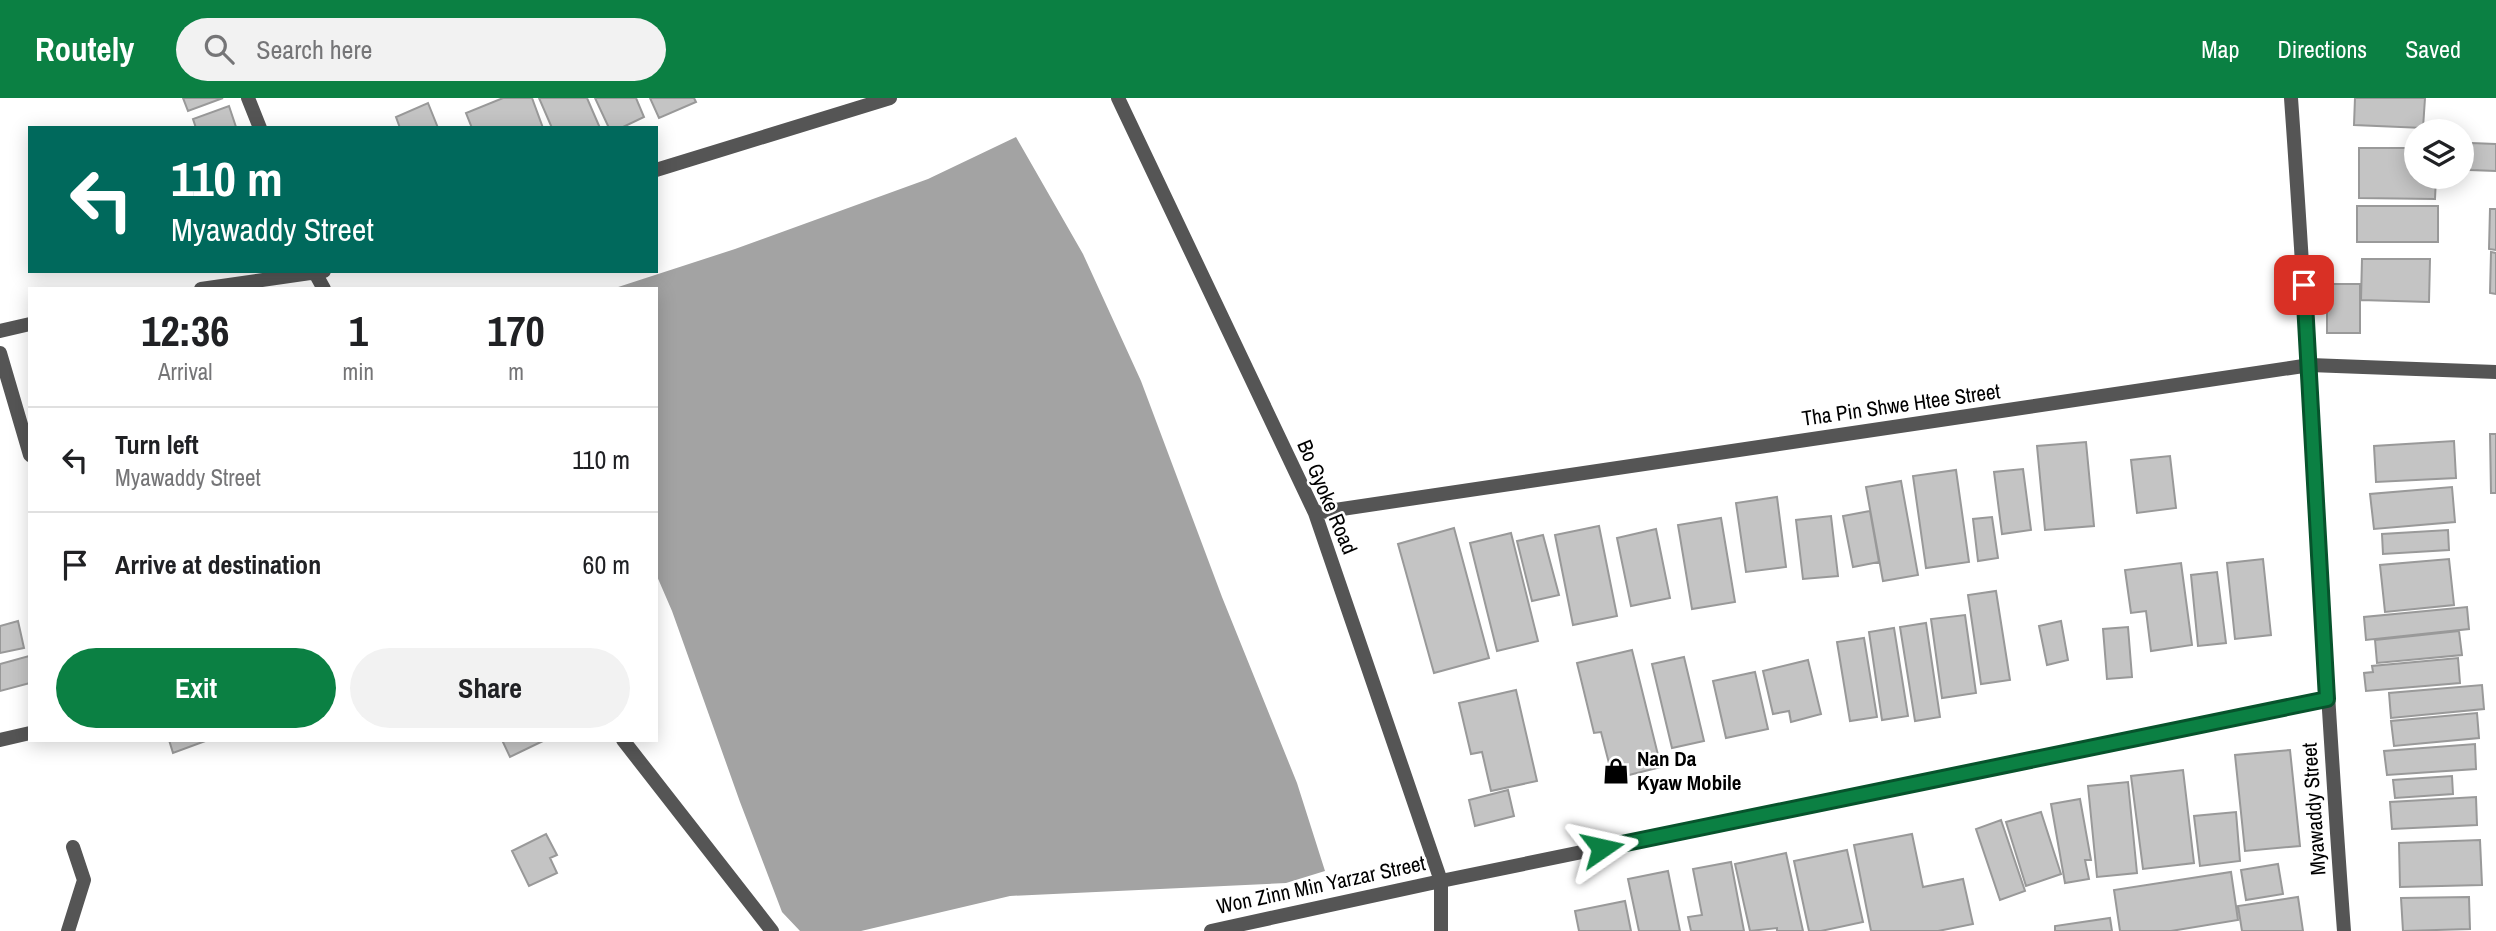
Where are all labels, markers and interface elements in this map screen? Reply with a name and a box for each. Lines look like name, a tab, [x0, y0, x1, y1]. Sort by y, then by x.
search box	[176, 18, 666, 81]
text: Routely	[35, 27, 134, 71]
icon: search	[200, 30, 238, 68]
text: Search here	[256, 32, 372, 67]
text: Map	[2201, 33, 2239, 65]
text: Directions	[2277, 33, 2367, 65]
text: Saved	[2405, 33, 2461, 65]
map controls	[2404, 119, 2474, 189]
button: layers	[2404, 119, 2474, 189]
text: 110 m	[171, 145, 283, 211]
icon: left	[56, 154, 147, 245]
text: Myawaddy Street	[171, 208, 374, 251]
pin	[2274, 255, 2334, 315]
icon: arrive	[2285, 266, 2323, 304]
text: 12:36	[141, 303, 229, 359]
text: 1	[349, 303, 368, 359]
text: 170	[487, 303, 545, 359]
text: Arrival	[158, 356, 213, 387]
text: min	[343, 356, 374, 387]
text: m	[508, 356, 524, 387]
street label: Tha Pin Shwe Htee Street	[1800, 376, 2002, 433]
text: Turn left	[115, 427, 199, 462]
street label: Bo Gyoke Road	[1290, 435, 1365, 558]
icon: left	[56, 441, 94, 479]
text: 110 m	[572, 442, 630, 477]
text: Myawaddy Street	[115, 462, 261, 493]
icon: arrive	[56, 546, 94, 584]
text: Arrive at destination	[115, 547, 321, 582]
text: 60 m	[583, 547, 630, 582]
button: Exit	[56, 648, 336, 728]
button: Share	[350, 648, 630, 728]
street label: Myawaddy Street	[2294, 741, 2333, 876]
place label: Nan Da Kyaw Mobile	[1637, 744, 1741, 797]
shop icon: Nan Da Kyaw Mobile	[1601, 756, 1631, 786]
position arrow	[1565, 811, 1639, 885]
street label: Won Zinn Min Yarzar Street	[1214, 848, 1428, 921]

